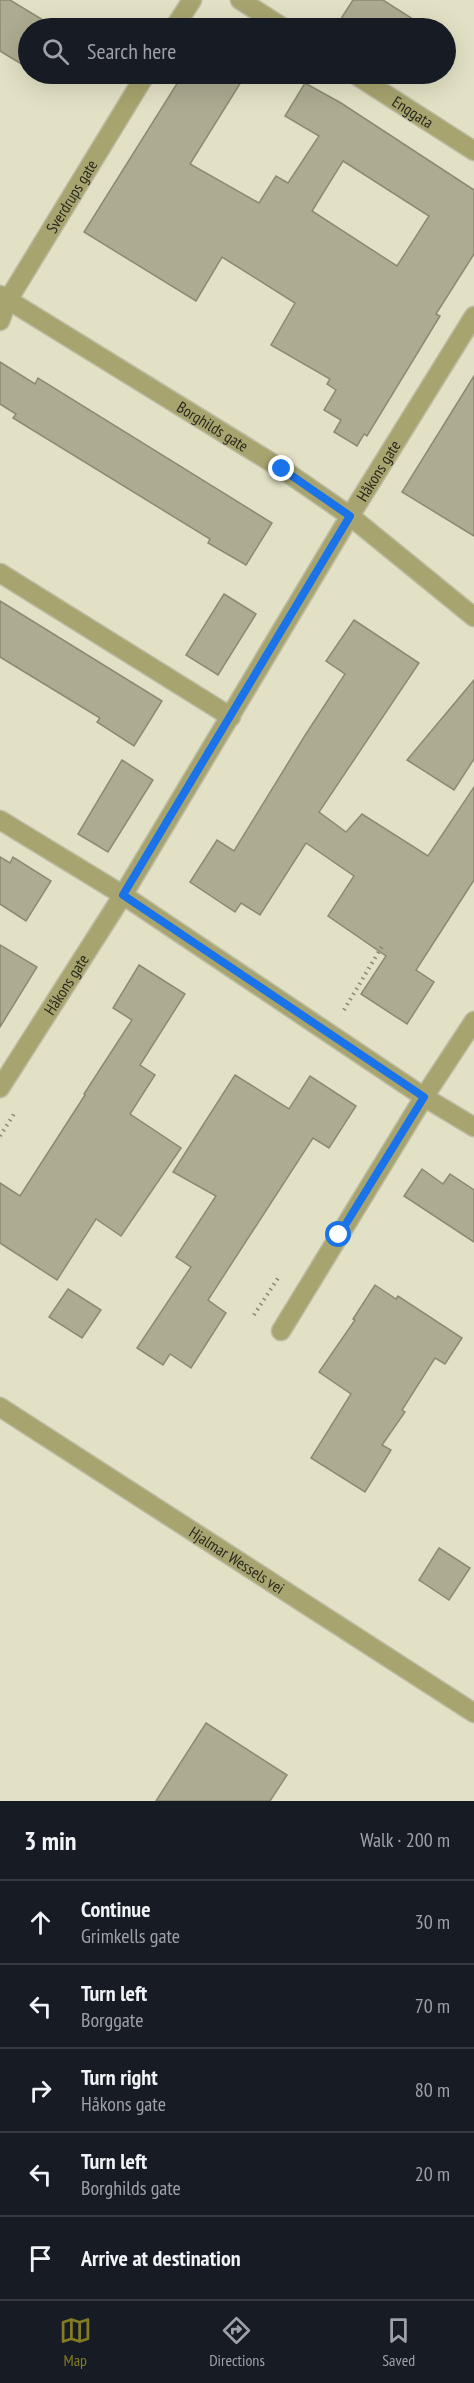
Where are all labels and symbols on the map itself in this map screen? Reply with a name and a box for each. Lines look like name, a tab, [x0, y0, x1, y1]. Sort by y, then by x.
street label: Enggata	[389, 91, 437, 132]
street label: Sverdrups gate	[41, 156, 101, 237]
street label: Borghilds gate	[173, 397, 252, 456]
street label: Håkons gate	[352, 436, 405, 505]
route end	[268, 455, 294, 481]
street label: Håkons gate	[39, 950, 93, 1018]
route start	[325, 1221, 351, 1247]
street label: Hjalmar Wessels vei	[185, 1522, 288, 1598]

